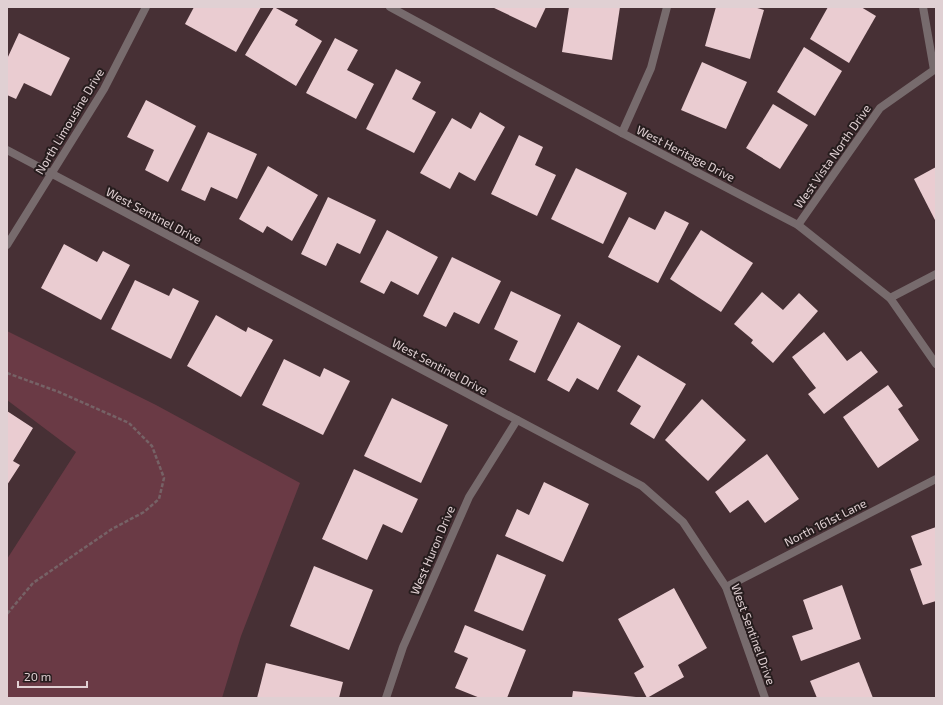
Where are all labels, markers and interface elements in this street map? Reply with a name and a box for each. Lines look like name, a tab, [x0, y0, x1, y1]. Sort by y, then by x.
street label: North Limousine Drive	[32, 65, 106, 177]
street label: West Vista North Drive	[791, 101, 873, 211]
street label: West Heritage Drive	[634, 122, 738, 184]
street label: West Sentinel Drive	[104, 184, 204, 246]
street label: West Sentinel Drive	[390, 335, 490, 397]
street label: North 161st Lane	[782, 495, 868, 549]
street label: West Huron Drive	[407, 503, 457, 597]
street label: West Sentinel Drive	[729, 582, 779, 686]
scale bar	[18, 663, 87, 689]
text: 20 m	[24, 669, 51, 683]

